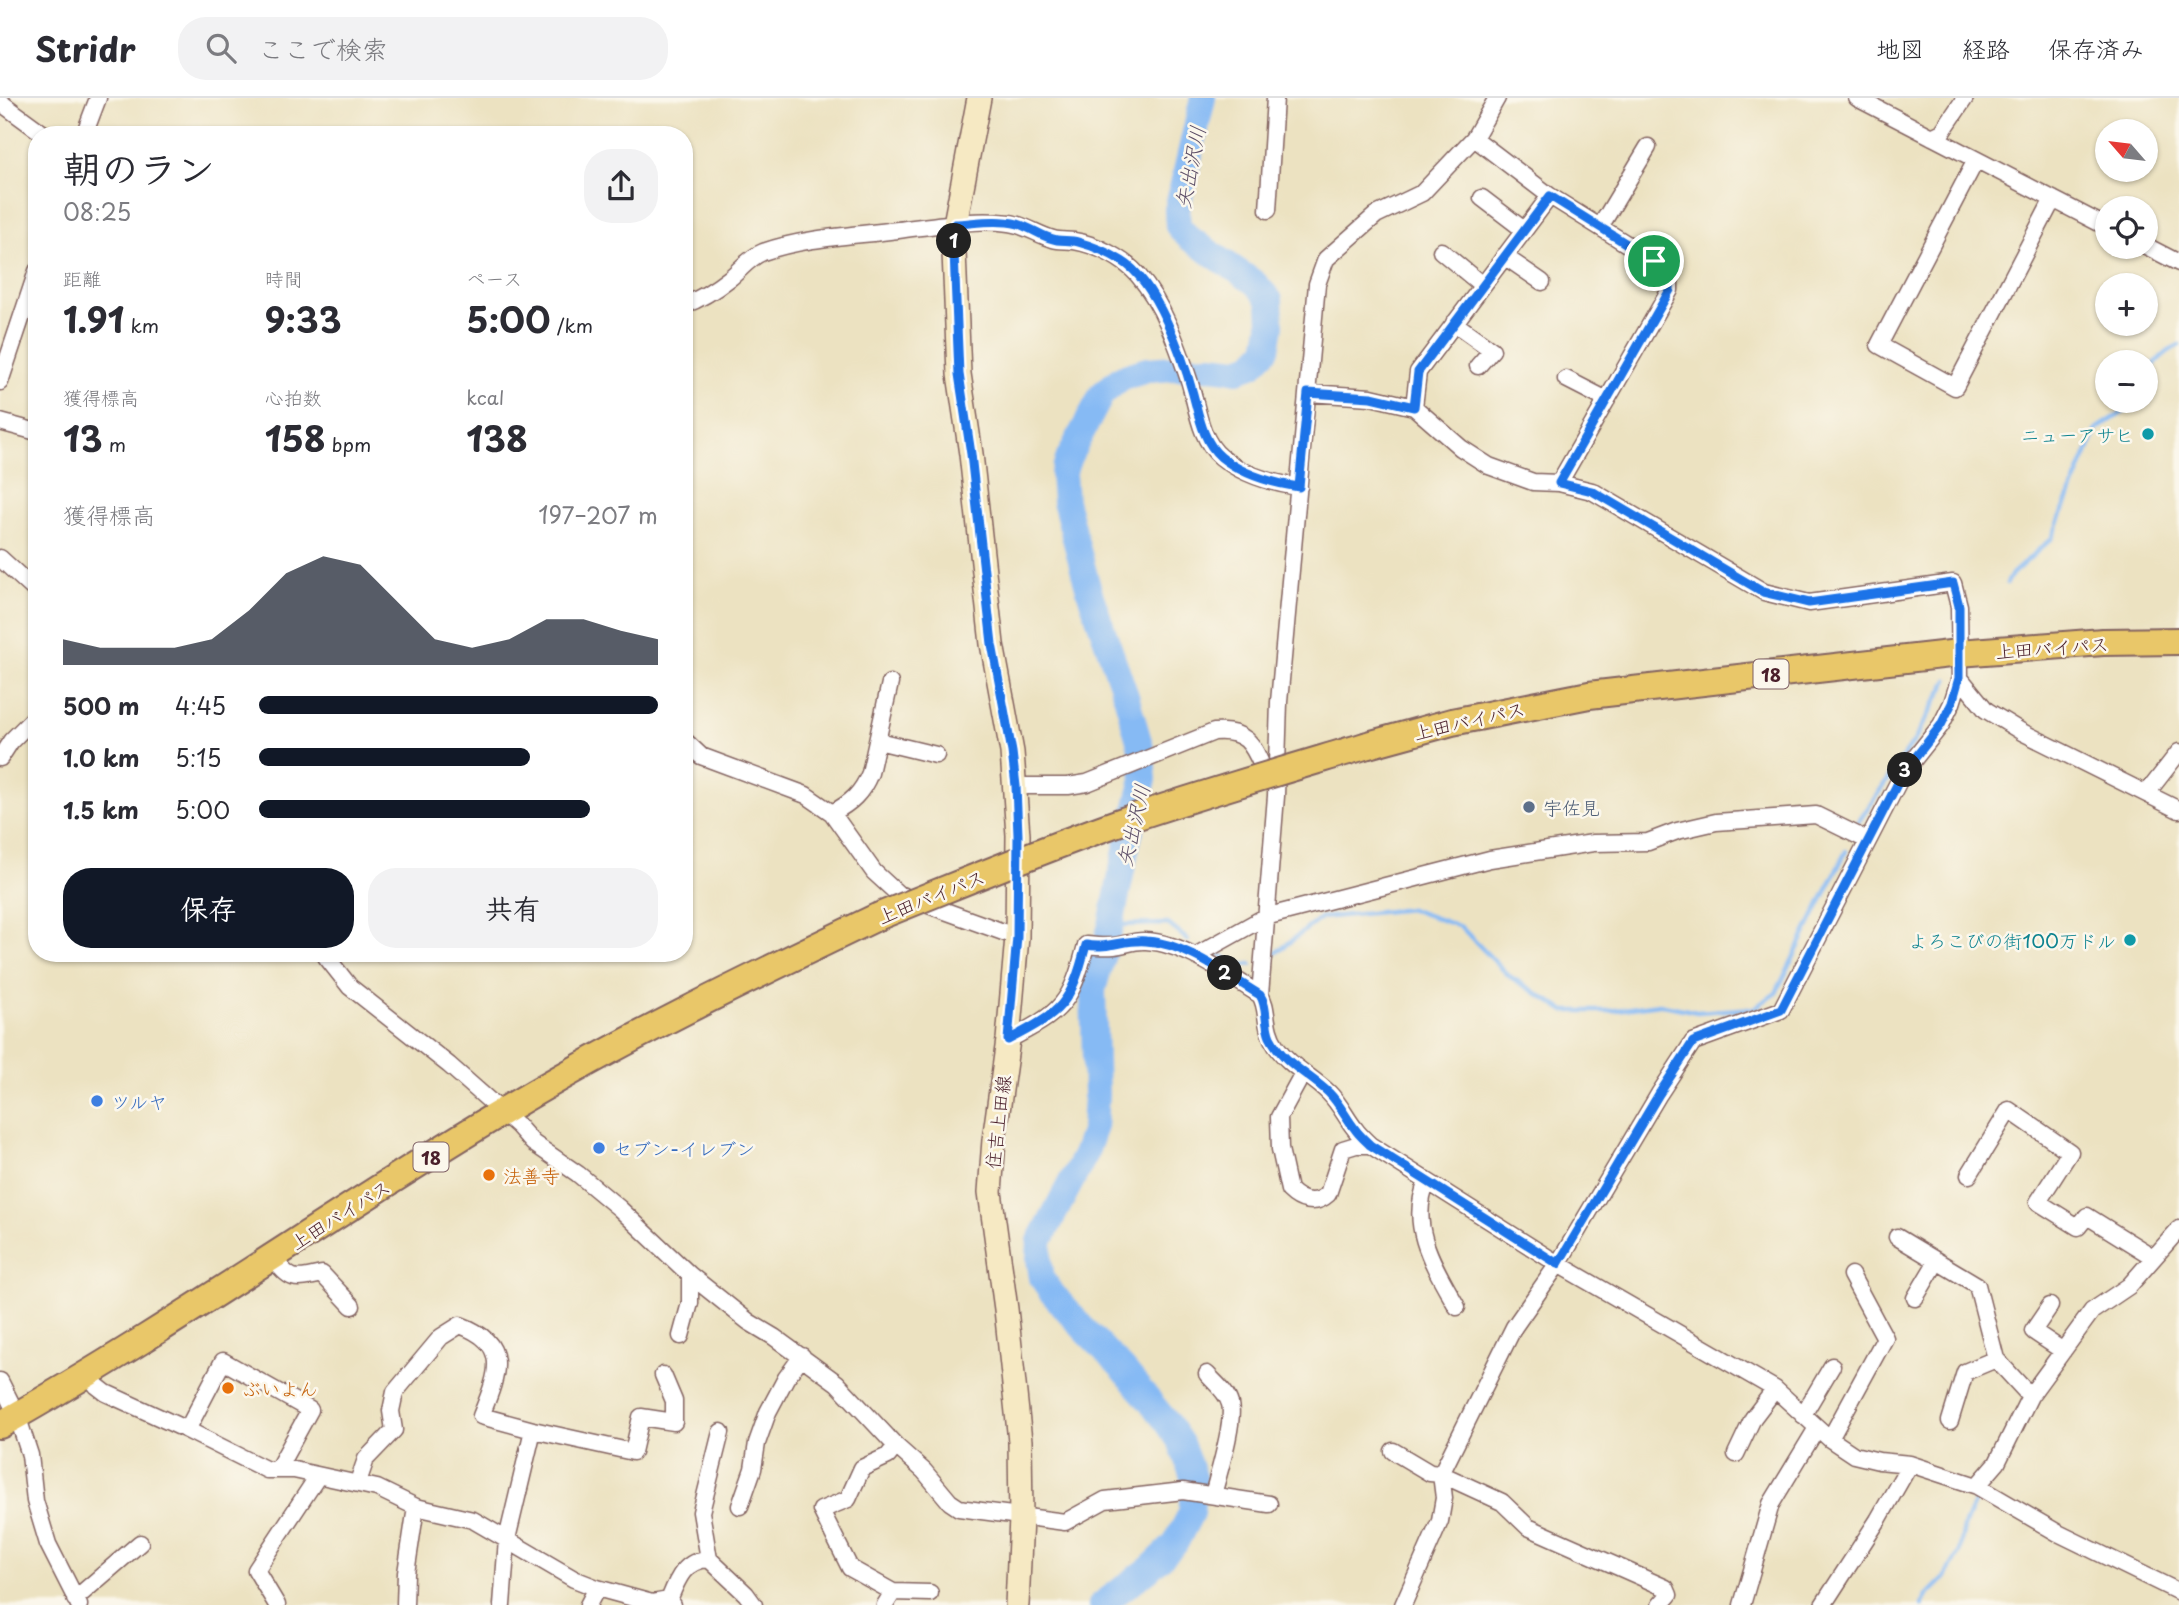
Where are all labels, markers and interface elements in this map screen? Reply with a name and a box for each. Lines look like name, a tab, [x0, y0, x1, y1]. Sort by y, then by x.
search box	[178, 17, 668, 80]
text: Stridr	[35, 23, 136, 73]
icon: search	[202, 29, 240, 67]
text: ここで検索	[258, 29, 388, 68]
text: 地図	[1876, 30, 1924, 66]
text: 経路	[1962, 30, 2010, 66]
text: 保存済み	[2048, 30, 2144, 66]
north arrow	[2095, 119, 2158, 182]
map controls	[2095, 119, 2158, 413]
water label: 矢出沢川	[1165, 123, 1213, 211]
text: 朝のラン	[63, 139, 215, 196]
button: share	[584, 149, 658, 223]
text: 08:25	[63, 194, 131, 229]
button: locate	[2095, 196, 2158, 259]
pin: 1	[936, 223, 972, 258]
text: 1	[949, 226, 958, 254]
pin	[1624, 231, 1684, 291]
icon: arrive	[1635, 242, 1673, 280]
text: 距離	[63, 264, 101, 292]
text: 時間	[265, 264, 303, 292]
text: ペース	[466, 264, 522, 292]
button: +	[2095, 273, 2158, 336]
text: 1.91	[63, 292, 124, 345]
text: 9:33	[265, 292, 342, 345]
text: 5:00	[466, 292, 550, 345]
text: km	[124, 311, 159, 339]
text: /km	[550, 311, 593, 339]
button: −	[2095, 350, 2158, 413]
text: 獲得標高	[63, 383, 139, 411]
text: 心拍数	[265, 383, 322, 411]
text: kcal	[466, 383, 504, 411]
text: 13	[63, 411, 103, 464]
text: 158	[265, 411, 326, 464]
text: 138	[466, 411, 528, 464]
place label: ニューアサヒ	[2020, 420, 2134, 448]
marker: ニューアサヒ	[2140, 426, 2156, 442]
text: m	[103, 430, 126, 458]
text: bpm	[326, 430, 371, 458]
text: 獲得標高	[63, 497, 155, 532]
text: 197–207 m	[538, 497, 658, 532]
street label: 上田バイパス	[1994, 629, 2110, 665]
road number: 18	[1754, 660, 1788, 688]
text: 500 m	[63, 688, 140, 723]
text: 4:45	[175, 688, 226, 723]
street label: 上田バイパス	[1410, 694, 1528, 746]
text: 1.0 km	[63, 740, 140, 775]
text: 5:15	[175, 740, 221, 775]
pin: 3	[1888, 752, 1923, 788]
text: 3	[1898, 755, 1911, 783]
water label: 矢出沢川	[1107, 780, 1157, 870]
text: 1.5 km	[63, 792, 139, 827]
text: 5:00	[175, 792, 230, 827]
place label: 宇佐見	[1543, 793, 1600, 821]
marker: 宇佐見	[1521, 799, 1537, 815]
street label: 上田バイパス	[873, 862, 989, 930]
button: 保存	[63, 868, 354, 948]
button: 共有	[368, 868, 658, 948]
place label: よろこびの街100万ドル	[1909, 926, 2116, 954]
marker: よろこびの街100万ドル	[2122, 932, 2138, 948]
pin: 2	[1208, 956, 1242, 990]
text: 2	[1218, 958, 1231, 986]
street label: 住吉上田線	[977, 1073, 1017, 1171]
place label: ツルヤ	[111, 1087, 167, 1115]
marker: ツルヤ	[89, 1093, 105, 1109]
place label: セブン-イレブン	[613, 1134, 755, 1162]
marker: セブン-イレブン	[591, 1140, 607, 1156]
road number: 18	[414, 1142, 448, 1172]
place label: 法善寺	[503, 1161, 560, 1189]
marker: 法善寺	[481, 1167, 497, 1183]
street label: 上田バイパス	[284, 1172, 396, 1256]
place label: ぶいよん	[242, 1374, 318, 1402]
marker: ぶいよん	[220, 1380, 236, 1396]

